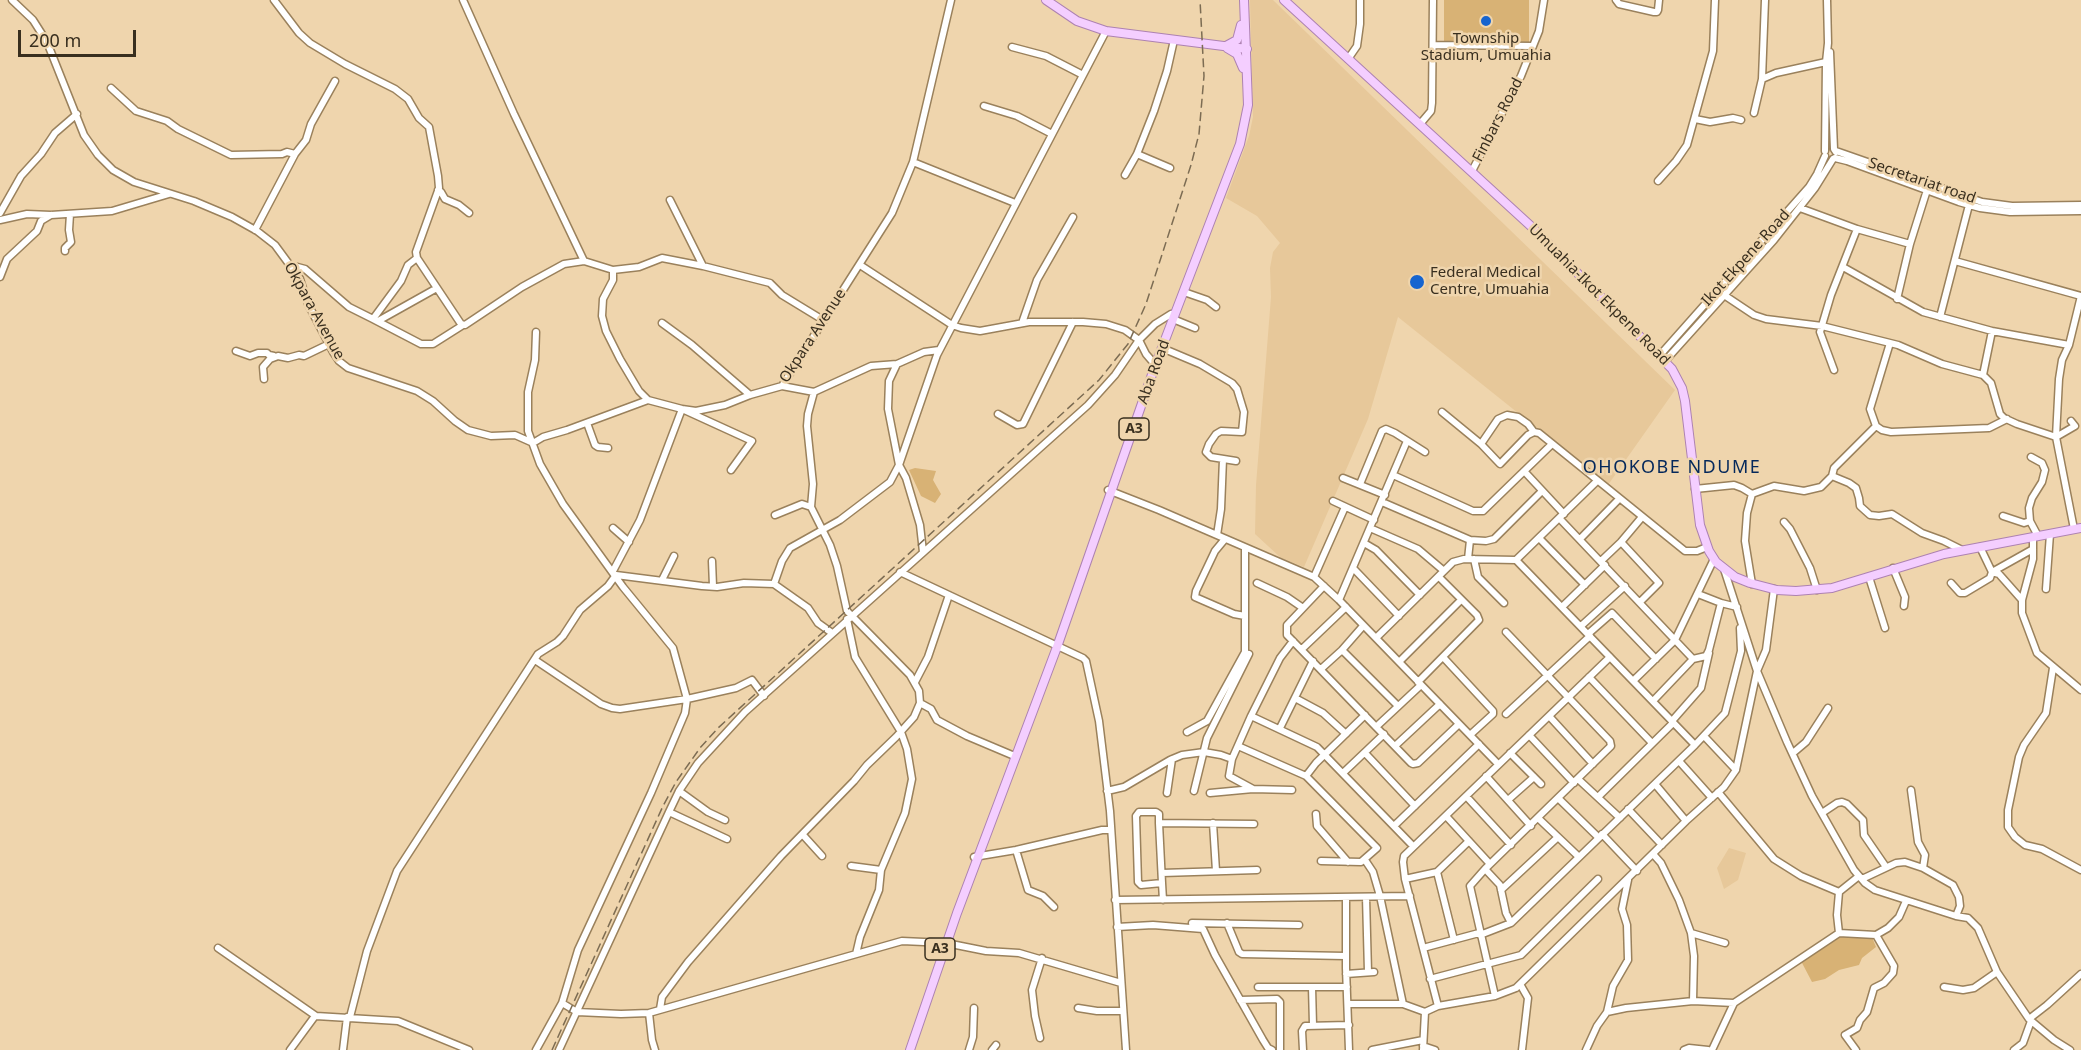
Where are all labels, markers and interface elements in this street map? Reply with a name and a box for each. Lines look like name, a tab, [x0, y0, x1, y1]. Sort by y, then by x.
marker: Township Stadium, Umuahia	[1479, 14, 1493, 28]
scale bar	[21, 18, 140, 56]
text: 200 m	[29, 28, 81, 52]
place label: Township Stadium, Umuahia	[1421, 30, 1551, 65]
street label: Finbars Road	[1469, 75, 1527, 165]
street label: Secretariat road	[1866, 154, 1978, 208]
street label: Ikot Ekpene Road	[1698, 206, 1794, 310]
street label: Umuahia-Ikot Ekpene Road	[1525, 221, 1673, 369]
street label: Okpara Avenue	[280, 259, 348, 363]
place label: Federal Medical Centre, Umuahia	[1430, 264, 1549, 299]
marker: Federal Medical Centre, Umuahia	[1408, 273, 1426, 291]
street label: Okpara Avenue	[776, 286, 850, 386]
street label: Aba Road	[1134, 337, 1174, 407]
road number: A3	[1119, 418, 1149, 440]
district label: OHOKOBE NDUME	[1583, 457, 1761, 479]
road number: A3	[925, 938, 955, 960]

